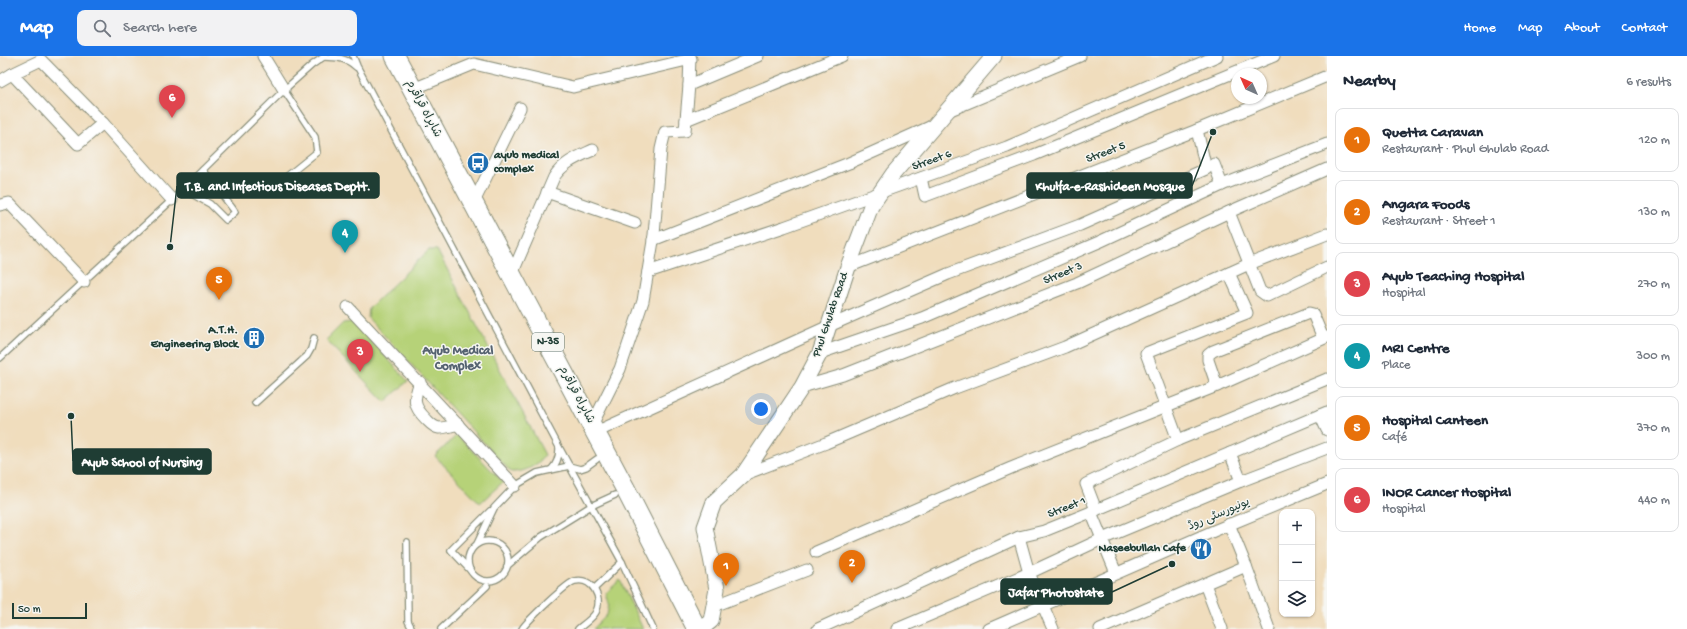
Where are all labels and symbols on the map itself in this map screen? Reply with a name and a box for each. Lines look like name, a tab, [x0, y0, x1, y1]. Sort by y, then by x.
north arrow	[1231, 68, 1267, 104]
street label: شاہراہ قراقرم	[402, 78, 444, 140]
pin: 6	[159, 85, 185, 118]
street label: Street 5	[1084, 139, 1128, 167]
street label: Street 6	[910, 147, 954, 175]
place label: ayub medical complex	[493, 149, 559, 177]
bus stop icon: ayub medical complex	[465, 150, 491, 176]
callout: T.B. and Infectious Diseases Deptt.	[177, 173, 379, 198]
callout: Khulfa-e-Rashideen Mosque	[1027, 173, 1192, 198]
text: T.B. and Infectious Diseases Deptt.	[184, 179, 371, 196]
text: Khulfa-e-Rashideen Mosque	[1034, 179, 1186, 195]
pin: 4	[332, 220, 358, 253]
street label: Street 3	[1041, 260, 1085, 288]
pin: 5	[206, 267, 232, 300]
street label: Phul Ghulab Road	[810, 270, 852, 360]
place label: A.T.H. Engineering Block	[150, 324, 240, 352]
building icon: A.T.H. Engineering Block	[241, 325, 267, 351]
road number: N-35	[532, 333, 564, 351]
pin: 3	[347, 339, 373, 372]
district label: Ayub Medical Complex	[422, 344, 494, 375]
street label: شاہراہ قراقرم	[555, 364, 597, 426]
your location	[751, 399, 771, 419]
callout: Ayub School of Nursing	[73, 449, 211, 474]
text: Ayub School of Nursing	[80, 455, 203, 471]
street label: Street 1	[1046, 494, 1088, 522]
street label: یونیورسٹی روڈ	[1186, 495, 1252, 534]
restaurant icon: Naseebullah Cafe	[1188, 536, 1214, 562]
place label: Naseebullah Cafe	[1098, 542, 1187, 556]
pin: 2	[839, 550, 865, 583]
pin: 1	[713, 553, 739, 586]
callout: Jafar Photostate	[1001, 579, 1112, 604]
text: Jafar Photostate	[1007, 585, 1105, 601]
scale bar	[12, 601, 87, 620]

